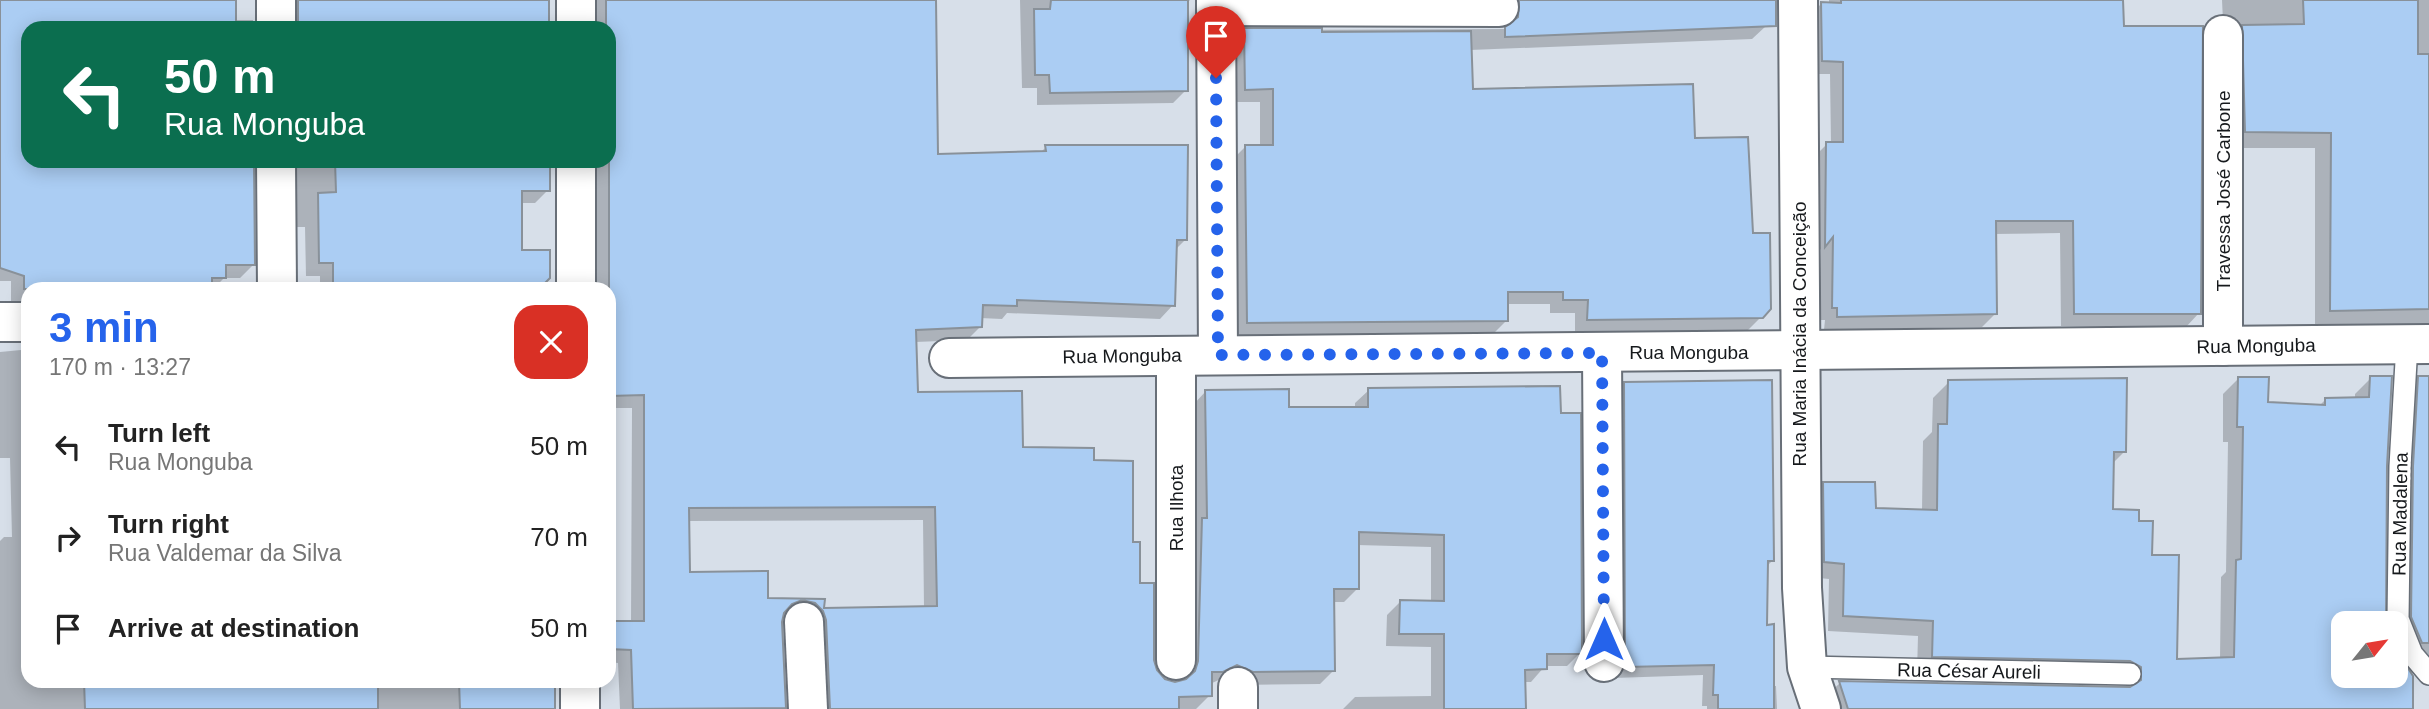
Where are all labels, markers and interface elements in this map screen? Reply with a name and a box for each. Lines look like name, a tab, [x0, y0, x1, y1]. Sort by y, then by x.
pin	[1186, 6, 1246, 78]
icon: arrive	[1197, 17, 1235, 55]
icon: left	[49, 49, 140, 140]
text: 50 m	[164, 49, 276, 103]
street label: Travessa José Carbone	[2213, 90, 2234, 292]
text: Rua Monguba	[164, 106, 365, 142]
street label: Rua Maria Inácia da Conceição	[1789, 201, 1810, 467]
text: 3 min	[49, 304, 159, 351]
button: close	[514, 305, 588, 379]
street label: Rua Monguba	[2196, 334, 2316, 358]
street label: Rua Monguba	[1629, 342, 1749, 363]
street label: Rua Monguba	[1062, 344, 1182, 368]
text: 170 m · 13:27	[49, 354, 191, 380]
text: Turn left	[108, 418, 210, 448]
icon: left	[49, 428, 87, 466]
text: 50 m	[530, 431, 588, 461]
text: Rua Monguba	[108, 449, 253, 475]
street label: Rua Madalena	[2388, 452, 2412, 576]
street label: Rua Ilhota	[1166, 464, 1187, 551]
text: Turn right	[108, 509, 229, 539]
icon: right	[49, 519, 87, 557]
text: 70 m	[530, 522, 588, 552]
text: Rua Valdemar da Silva	[108, 540, 342, 566]
position arrow	[1567, 602, 1641, 676]
icon: arrive	[49, 610, 87, 648]
north arrow	[2331, 611, 2408, 688]
map controls	[2331, 611, 2408, 688]
text: Arrive at destination	[108, 613, 359, 643]
text: 50 m	[530, 613, 588, 643]
street label: Rua César Aureli	[1897, 659, 2041, 683]

